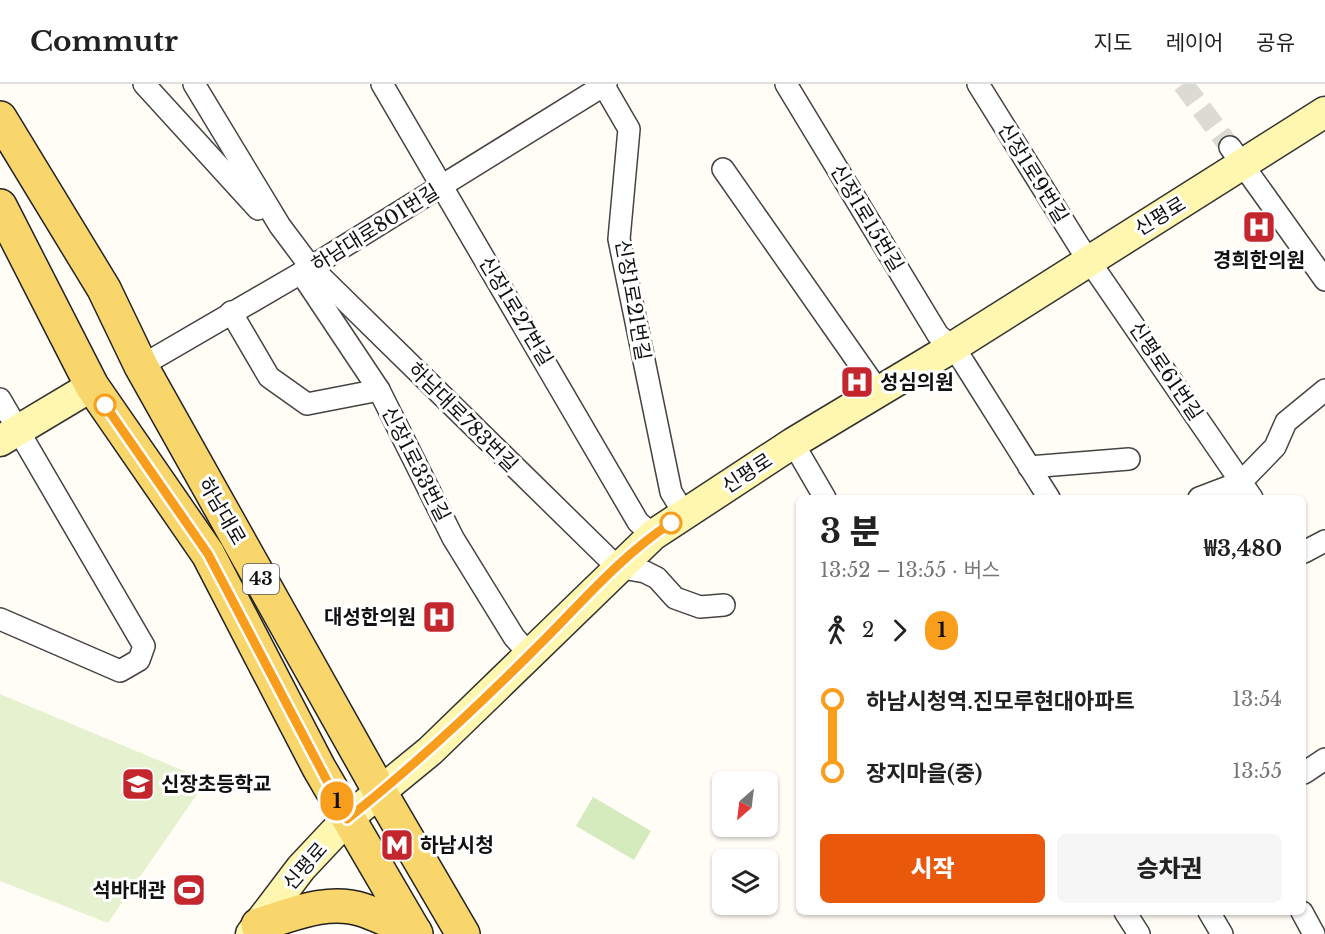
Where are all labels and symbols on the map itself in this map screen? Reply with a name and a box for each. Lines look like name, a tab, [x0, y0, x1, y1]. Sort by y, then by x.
street label: 신장1로9번길	[993, 118, 1073, 228]
street label: 신장1로15번길	[826, 160, 908, 276]
street label: 하남대로801번길	[307, 179, 443, 277]
street label: 신평로	[1130, 191, 1190, 241]
hospital icon: 경희한의원	[1241, 209, 1277, 245]
street label: 신장1로21번길	[611, 238, 655, 362]
place label: 경희한의원	[1213, 248, 1305, 272]
street label: 신장1로27번길	[474, 252, 558, 370]
street label: 신평로61번길	[1124, 317, 1208, 425]
street label: 하남대로783번길	[403, 357, 523, 477]
hospital icon: 성심의원	[839, 364, 875, 400]
place label: 성심의원	[880, 370, 954, 394]
unlabelled marker	[94, 394, 116, 416]
street label: 신장1로33번길	[377, 403, 455, 525]
street label: 신평로	[717, 448, 777, 498]
street label: 하남대로	[193, 473, 251, 549]
unlabelled marker	[660, 512, 682, 534]
road number: 43	[243, 564, 279, 594]
hospital icon: 대성한의원	[421, 599, 457, 635]
place label: 대성한의원	[324, 605, 416, 629]
school or university icon: 신장초등학교	[120, 766, 156, 802]
north arrow	[712, 771, 778, 837]
place label: 신장초등학교	[161, 772, 271, 796]
line badge: 1	[318, 782, 356, 820]
metro station icon: 하남시청	[379, 827, 415, 863]
place label: 하남시청	[420, 833, 494, 857]
street label: 신평로	[278, 837, 332, 895]
sports icon: 석바대관	[171, 872, 207, 908]
place label: 석바대관	[92, 878, 167, 902]

